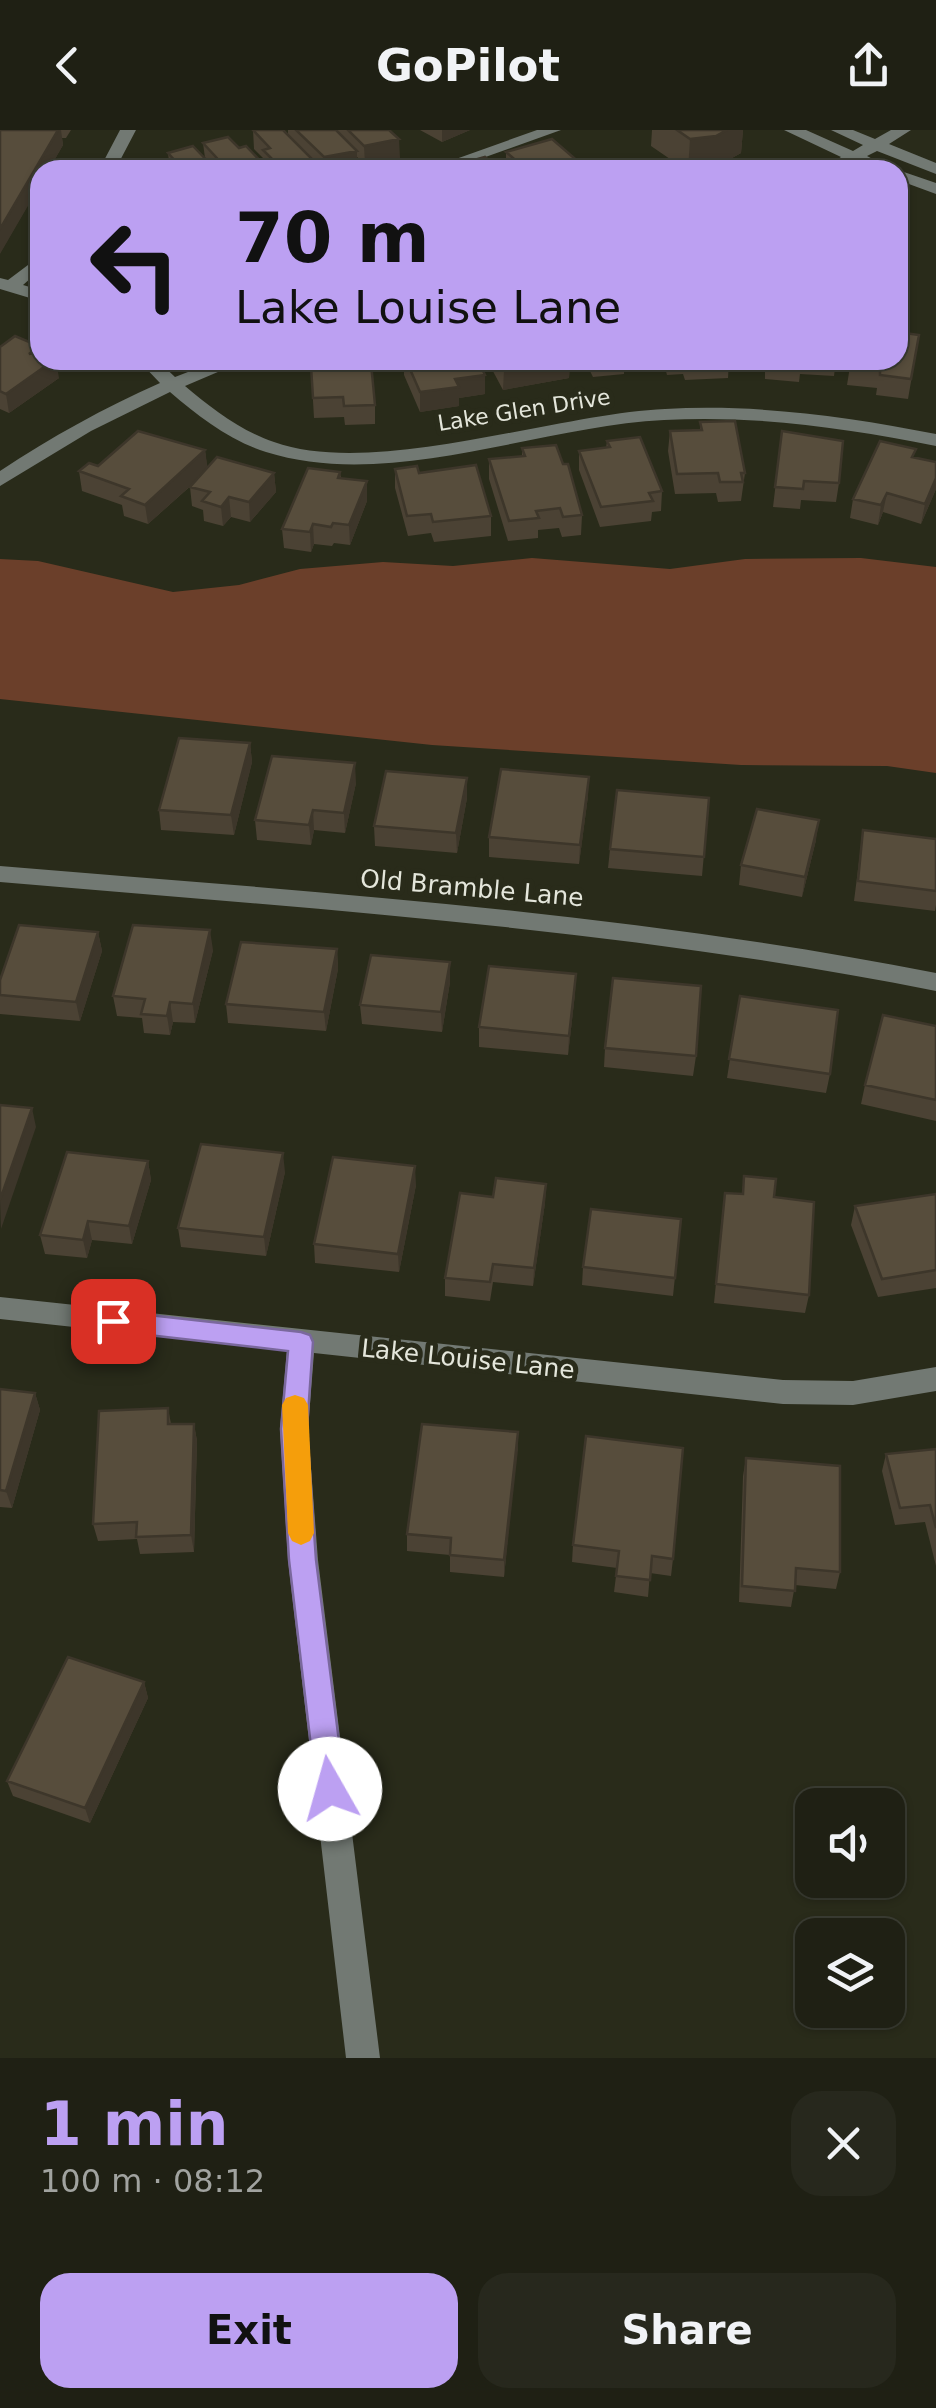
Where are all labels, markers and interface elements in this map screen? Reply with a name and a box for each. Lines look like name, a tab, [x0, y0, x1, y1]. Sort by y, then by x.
icon: back	[40, 38, 95, 93]
icon: share	[841, 38, 896, 93]
text: GoPilot	[376, 39, 560, 92]
text: 70 m	[235, 197, 430, 279]
icon: left	[70, 200, 200, 330]
text: Lake Louise Lane	[235, 281, 621, 334]
street label: Lake Glen Drive	[436, 384, 612, 436]
street label: Old Bramble Lane	[359, 864, 585, 912]
pin	[71, 1279, 156, 1364]
icon: arrive	[86, 1294, 141, 1349]
street label: Lake Louise Lane	[360, 1333, 576, 1385]
position arrow	[278, 1737, 382, 1841]
map controls	[795, 1788, 905, 2028]
button: sound	[795, 1788, 905, 1898]
button: layers	[795, 1918, 905, 2028]
text: 1 min	[40, 2089, 228, 2159]
button: close	[791, 2091, 896, 2196]
text: 100 m · 08:12	[40, 2162, 265, 2200]
button: Exit	[40, 2273, 458, 2388]
button: Share	[478, 2273, 896, 2388]

